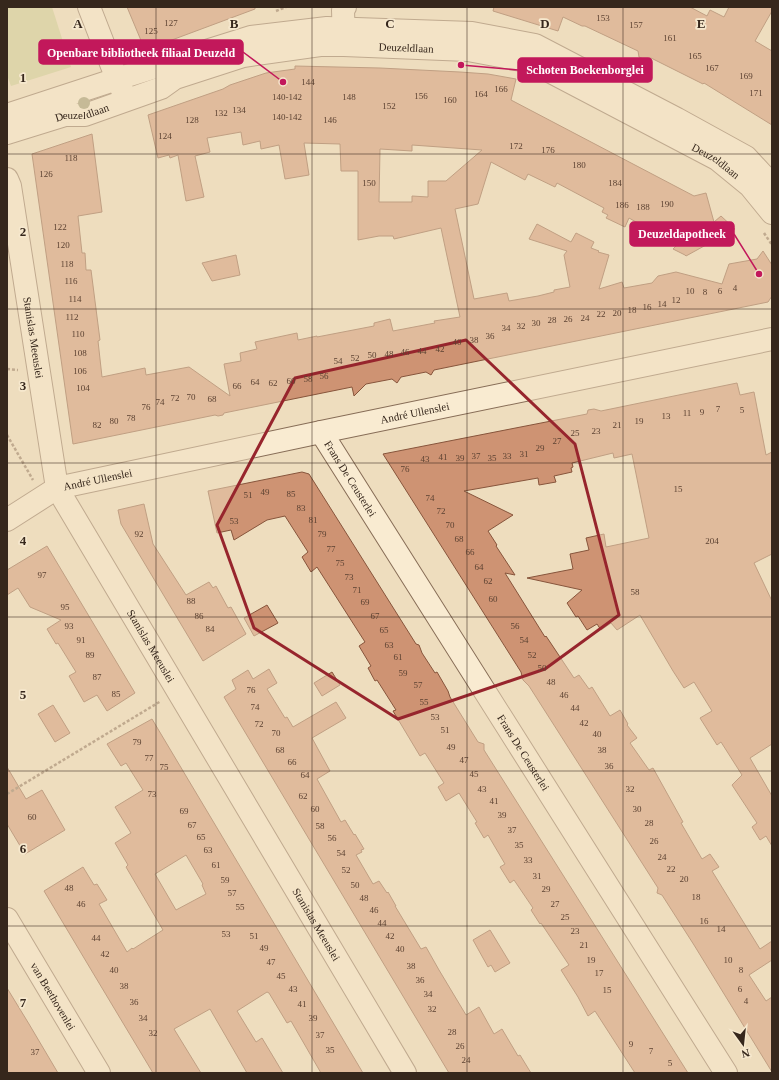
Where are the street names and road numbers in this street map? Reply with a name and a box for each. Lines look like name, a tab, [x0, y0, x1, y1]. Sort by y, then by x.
street label: Deuzeldlaan	[378, 40, 434, 55]
street label: Deuzeldlaan	[53, 101, 111, 124]
street label: Deuzeldlaan	[690, 141, 743, 181]
street label: Stanislas Meeuslei	[21, 296, 46, 379]
street label: André Ullenslei	[379, 400, 450, 426]
street label: Frans De Ceusterlei	[322, 438, 379, 519]
street label: André Ullenslei	[62, 466, 133, 492]
street label: Stanislas Meeuslei	[125, 608, 177, 684]
street label: Frans De Ceusterlei	[495, 712, 552, 793]
street label: Stanislas Meeuslei	[290, 886, 343, 963]
street label: van Beethovenlei	[28, 960, 78, 1032]

